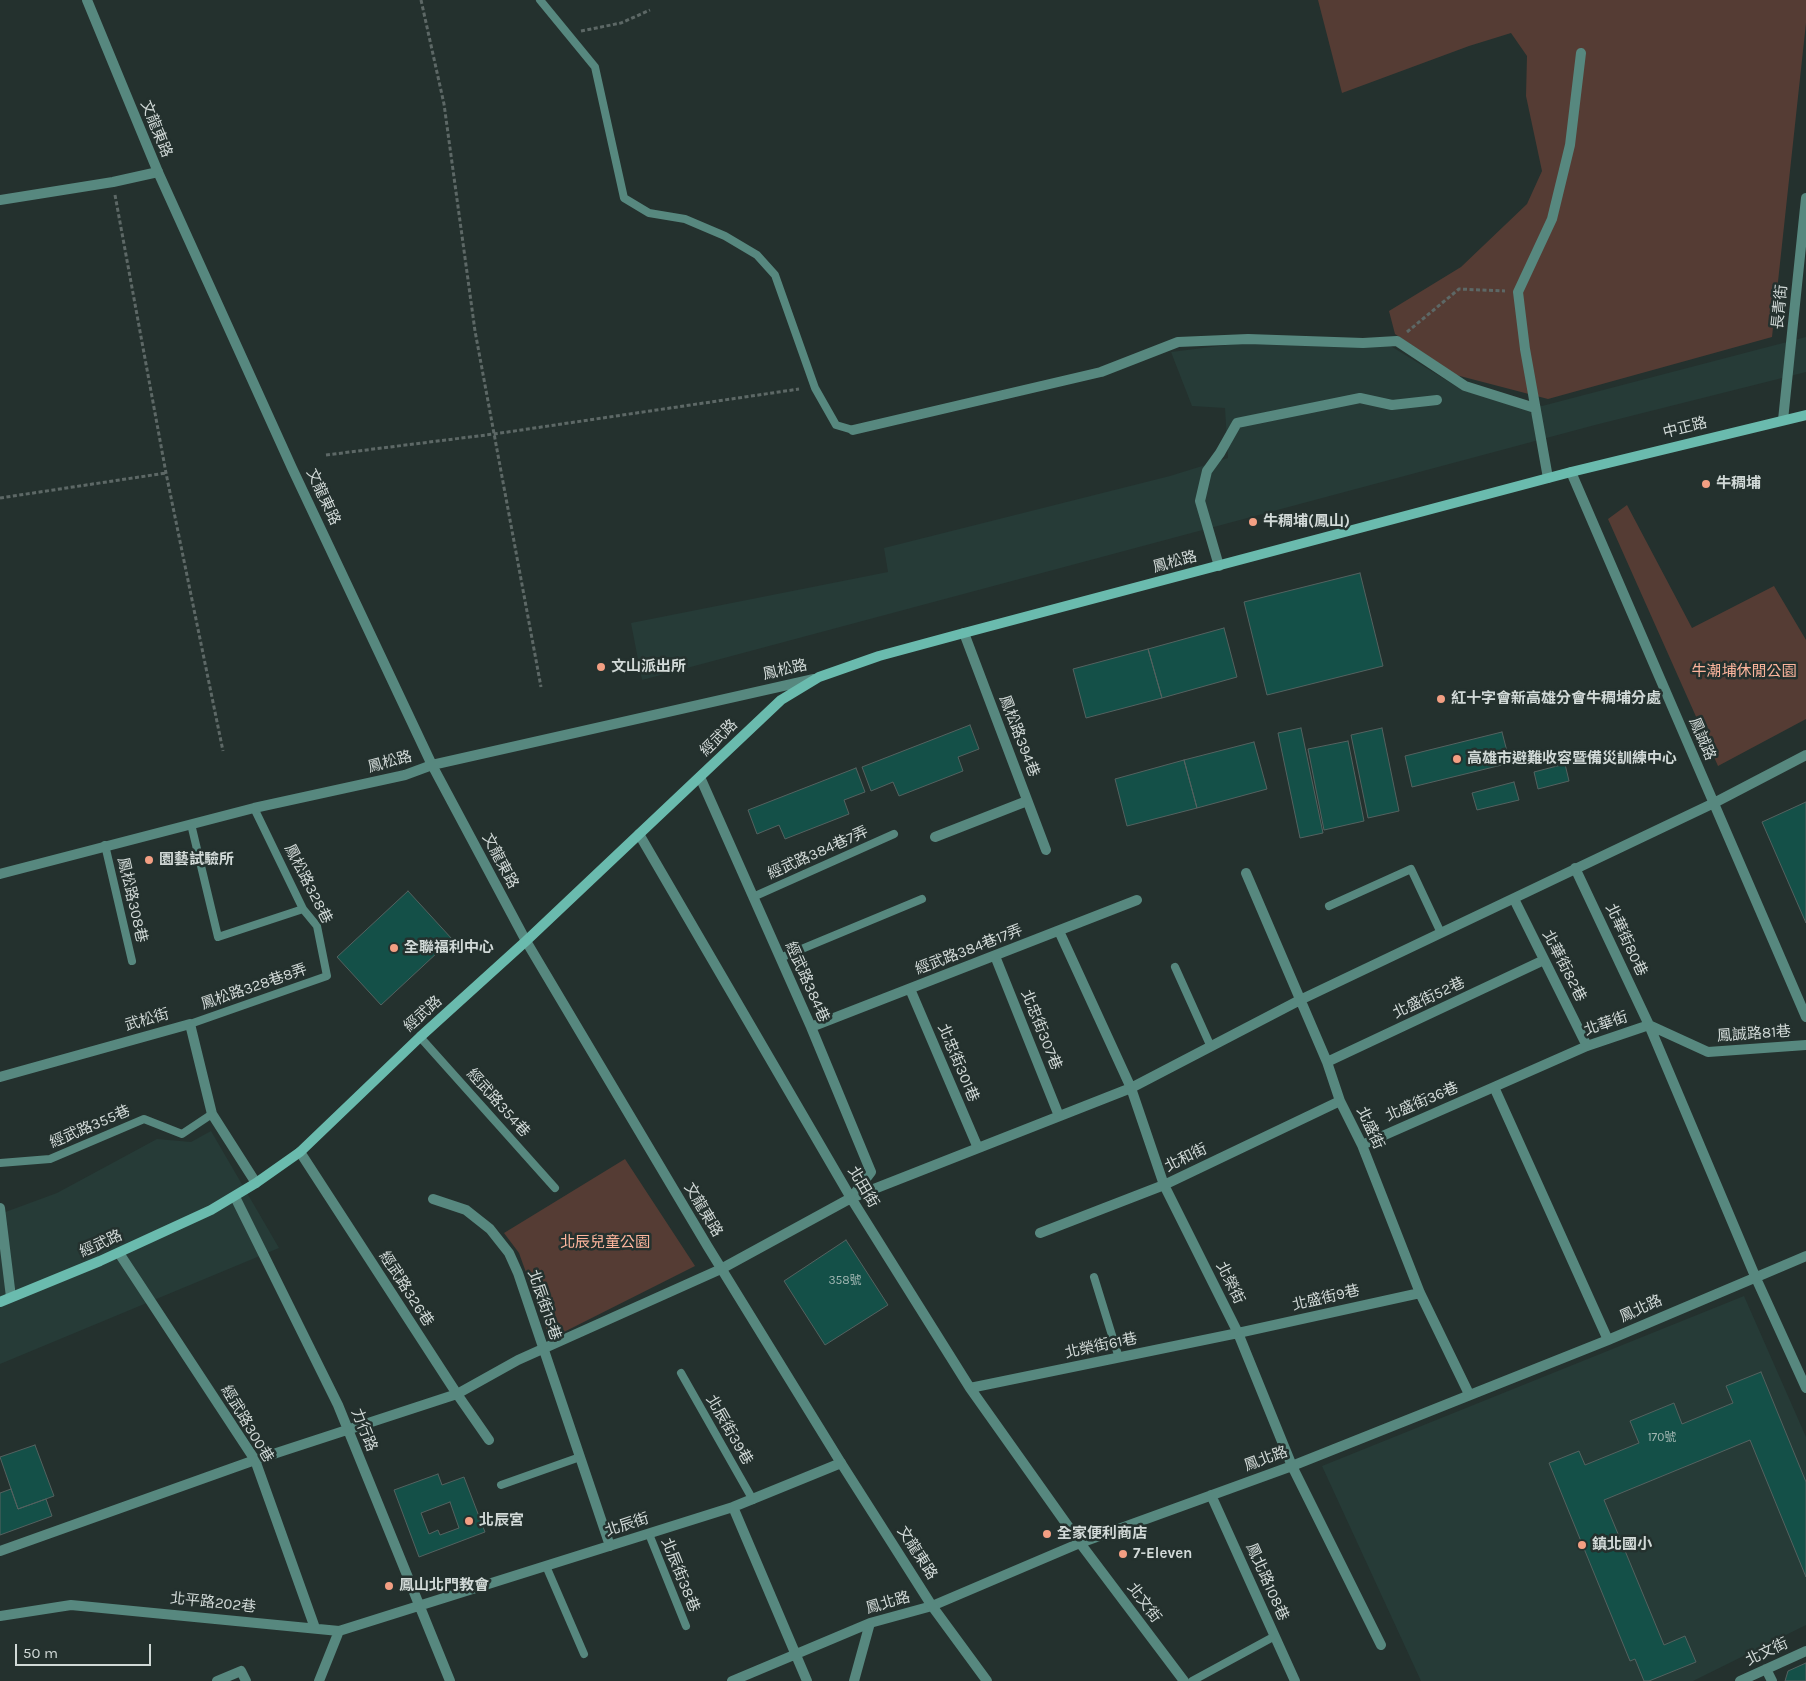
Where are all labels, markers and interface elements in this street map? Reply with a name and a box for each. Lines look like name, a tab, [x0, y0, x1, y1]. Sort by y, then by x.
street label: 文龍東路	[136, 98, 176, 160]
street label: 長青街	[1769, 284, 1791, 330]
street label: 中正路	[1661, 414, 1709, 442]
street label: 文龍東路	[302, 466, 344, 528]
place label: 牛稠埔	[1716, 475, 1761, 493]
marker: 牛稠埔	[1700, 478, 1712, 490]
place label: 牛稠埔(鳳山)	[1263, 513, 1350, 531]
marker: 牛稠埔(鳳山)	[1247, 516, 1259, 528]
street label: 鳳松路	[1151, 547, 1199, 577]
street label: 鳳松路	[761, 656, 809, 684]
place label: 文山派出所	[611, 658, 686, 676]
marker: 文山派出所	[595, 661, 607, 673]
park label: 牛潮埔休閒公園	[1692, 663, 1796, 681]
place label: 紅十字會新高雄分會牛稠埔分處	[1451, 690, 1661, 708]
street label: 鳳松路394巷	[995, 693, 1043, 779]
marker: 紅十字會新高雄分會牛稠埔分處	[1435, 693, 1447, 705]
street label: 鳳誠路	[1685, 715, 1719, 763]
street label: 經武路	[697, 716, 741, 760]
street label: 鳳松路	[366, 747, 414, 777]
place label: 高雄市避難收容暨備災訓練中心	[1467, 750, 1677, 768]
marker: 高雄市避難收容暨備災訓練中心	[1451, 753, 1463, 765]
street label: 經武路384巷7弄	[765, 823, 871, 883]
street label: 文龍東路	[478, 830, 522, 892]
street label: 鳳松路328巷	[280, 841, 336, 927]
place label: 園藝試驗所	[159, 851, 234, 869]
marker: 園藝試驗所	[143, 854, 155, 866]
street label: 鳳松路308巷	[113, 856, 151, 944]
street label: 北華街80巷	[1601, 901, 1651, 979]
street label: 經武路384巷17弄	[913, 921, 1025, 979]
street label: 北華街82巷	[1538, 927, 1590, 1005]
place label: 全聯福利中心	[404, 939, 494, 957]
street label: 經武路384巷	[781, 939, 833, 1025]
marker: 全聯福利中心	[388, 942, 400, 954]
street label: 鳳松路328巷8弄	[199, 960, 309, 1014]
street label: 北盛街52巷	[1390, 974, 1468, 1022]
street label: 北忠街307巷	[1017, 987, 1065, 1073]
street label: 經武路	[400, 992, 446, 1036]
street label: 武松街	[123, 1005, 171, 1035]
street label: 北華街	[1582, 1008, 1630, 1040]
street label: 北忠街301巷	[934, 1021, 982, 1105]
street label: 鳳誠路81巷	[1716, 1022, 1792, 1046]
street label: 經武路354巷	[463, 1065, 533, 1141]
street label: 北盛街36巷	[1383, 1079, 1461, 1125]
street label: 經武路355巷	[47, 1102, 133, 1152]
street label: 北盛街	[1352, 1104, 1388, 1152]
street label: 北和街	[1162, 1140, 1210, 1176]
street label: 北田街	[844, 1163, 882, 1211]
street label: 文龍東路	[680, 1180, 726, 1240]
street label: 經武路	[77, 1227, 125, 1261]
park label: 北辰兒童公園	[560, 1234, 650, 1252]
street label: 經武路326巷	[375, 1248, 437, 1330]
street label: 北榮街	[1212, 1259, 1248, 1307]
street label: 北辰街15巷	[524, 1267, 564, 1343]
house number: 358號	[828, 1274, 862, 1288]
street label: 北盛街9巷	[1291, 1282, 1361, 1314]
street label: 鳳北路	[1617, 1292, 1665, 1326]
street label: 北榮街61巷	[1063, 1330, 1139, 1362]
street label: 經武路300巷	[217, 1382, 277, 1466]
street label: 北辰街39巷	[702, 1392, 756, 1468]
street label: 力行路	[347, 1406, 381, 1454]
house number: 170號	[1648, 1431, 1676, 1445]
street label: 鳳北路	[1242, 1443, 1290, 1475]
street label: 北辰街	[603, 1509, 651, 1541]
place label: 北辰宮	[479, 1512, 524, 1530]
marker: 北辰宮	[463, 1515, 475, 1527]
street label: 文龍東路	[893, 1523, 941, 1583]
place label: 全家便利商店	[1057, 1525, 1147, 1543]
marker: 全家便利商店	[1041, 1528, 1053, 1540]
street label: 北辰街38巷	[657, 1535, 703, 1615]
place label: 鎮北國小	[1592, 1536, 1652, 1554]
marker: 鎮北國小	[1576, 1539, 1588, 1551]
street label: 鳳北路108巷	[1242, 1540, 1292, 1624]
place label: 7-Eleven	[1133, 1545, 1192, 1563]
marker: 7-Eleven	[1117, 1548, 1129, 1560]
place label: 鳳山北門教會	[399, 1577, 489, 1595]
marker: 鳳山北門教會	[383, 1580, 395, 1592]
street label: 北文街	[1123, 1580, 1165, 1626]
street label: 鳳北路	[864, 1588, 912, 1618]
street label: 北平路202巷	[169, 1590, 257, 1616]
scale bar	[18, 1634, 154, 1666]
street label: 北文街	[1743, 1634, 1791, 1670]
text: 50 m	[23, 1644, 58, 1662]

